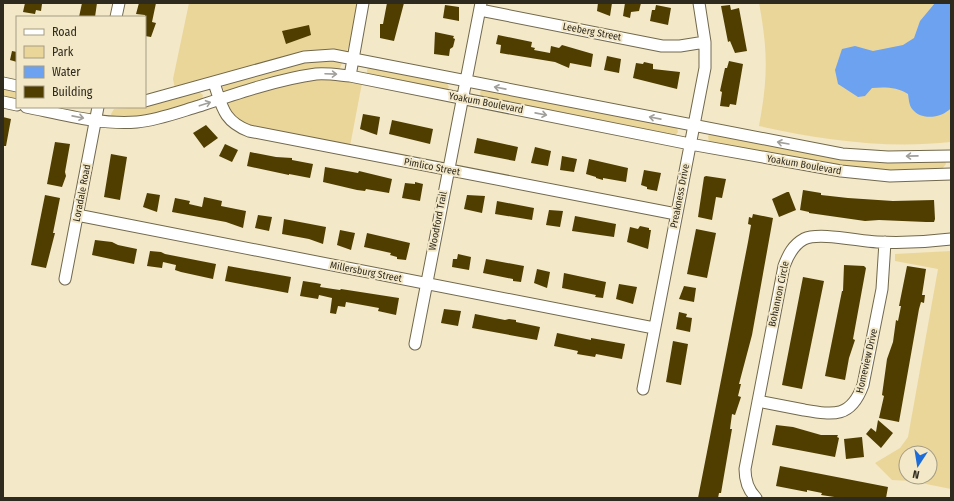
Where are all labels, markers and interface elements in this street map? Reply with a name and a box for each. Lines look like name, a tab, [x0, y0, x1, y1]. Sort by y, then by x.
legend	[16, 16, 146, 108]
street label: Leeberg Street	[562, 20, 623, 44]
text: Road	[52, 25, 77, 39]
text: Park	[52, 45, 74, 59]
text: Water	[52, 65, 81, 79]
one-way arrow	[324, 70, 337, 78]
one-way arrow	[494, 84, 507, 92]
text: Building	[52, 85, 93, 99]
street label: Yoakum Boulevard	[448, 90, 524, 116]
one-way arrow	[198, 100, 211, 107]
one-way arrow	[534, 110, 547, 118]
one-way arrow	[71, 113, 84, 121]
one-way arrow	[649, 114, 662, 122]
one-way arrow	[777, 139, 790, 147]
one-way arrow	[906, 152, 919, 160]
street label: Yoakum Boulevard	[766, 153, 842, 177]
street label: Pimlico Street	[403, 156, 462, 178]
street label: Loradale Road	[71, 163, 93, 223]
street label: Preakness Drive	[668, 163, 692, 229]
street label: Woodford Trail	[426, 190, 450, 252]
street label: Millersburg Street	[329, 259, 404, 285]
street label: Bohannon Circle	[766, 260, 792, 328]
street label: Homeview Drive	[854, 327, 880, 394]
north arrow	[898, 445, 938, 485]
text: N	[911, 467, 921, 481]

